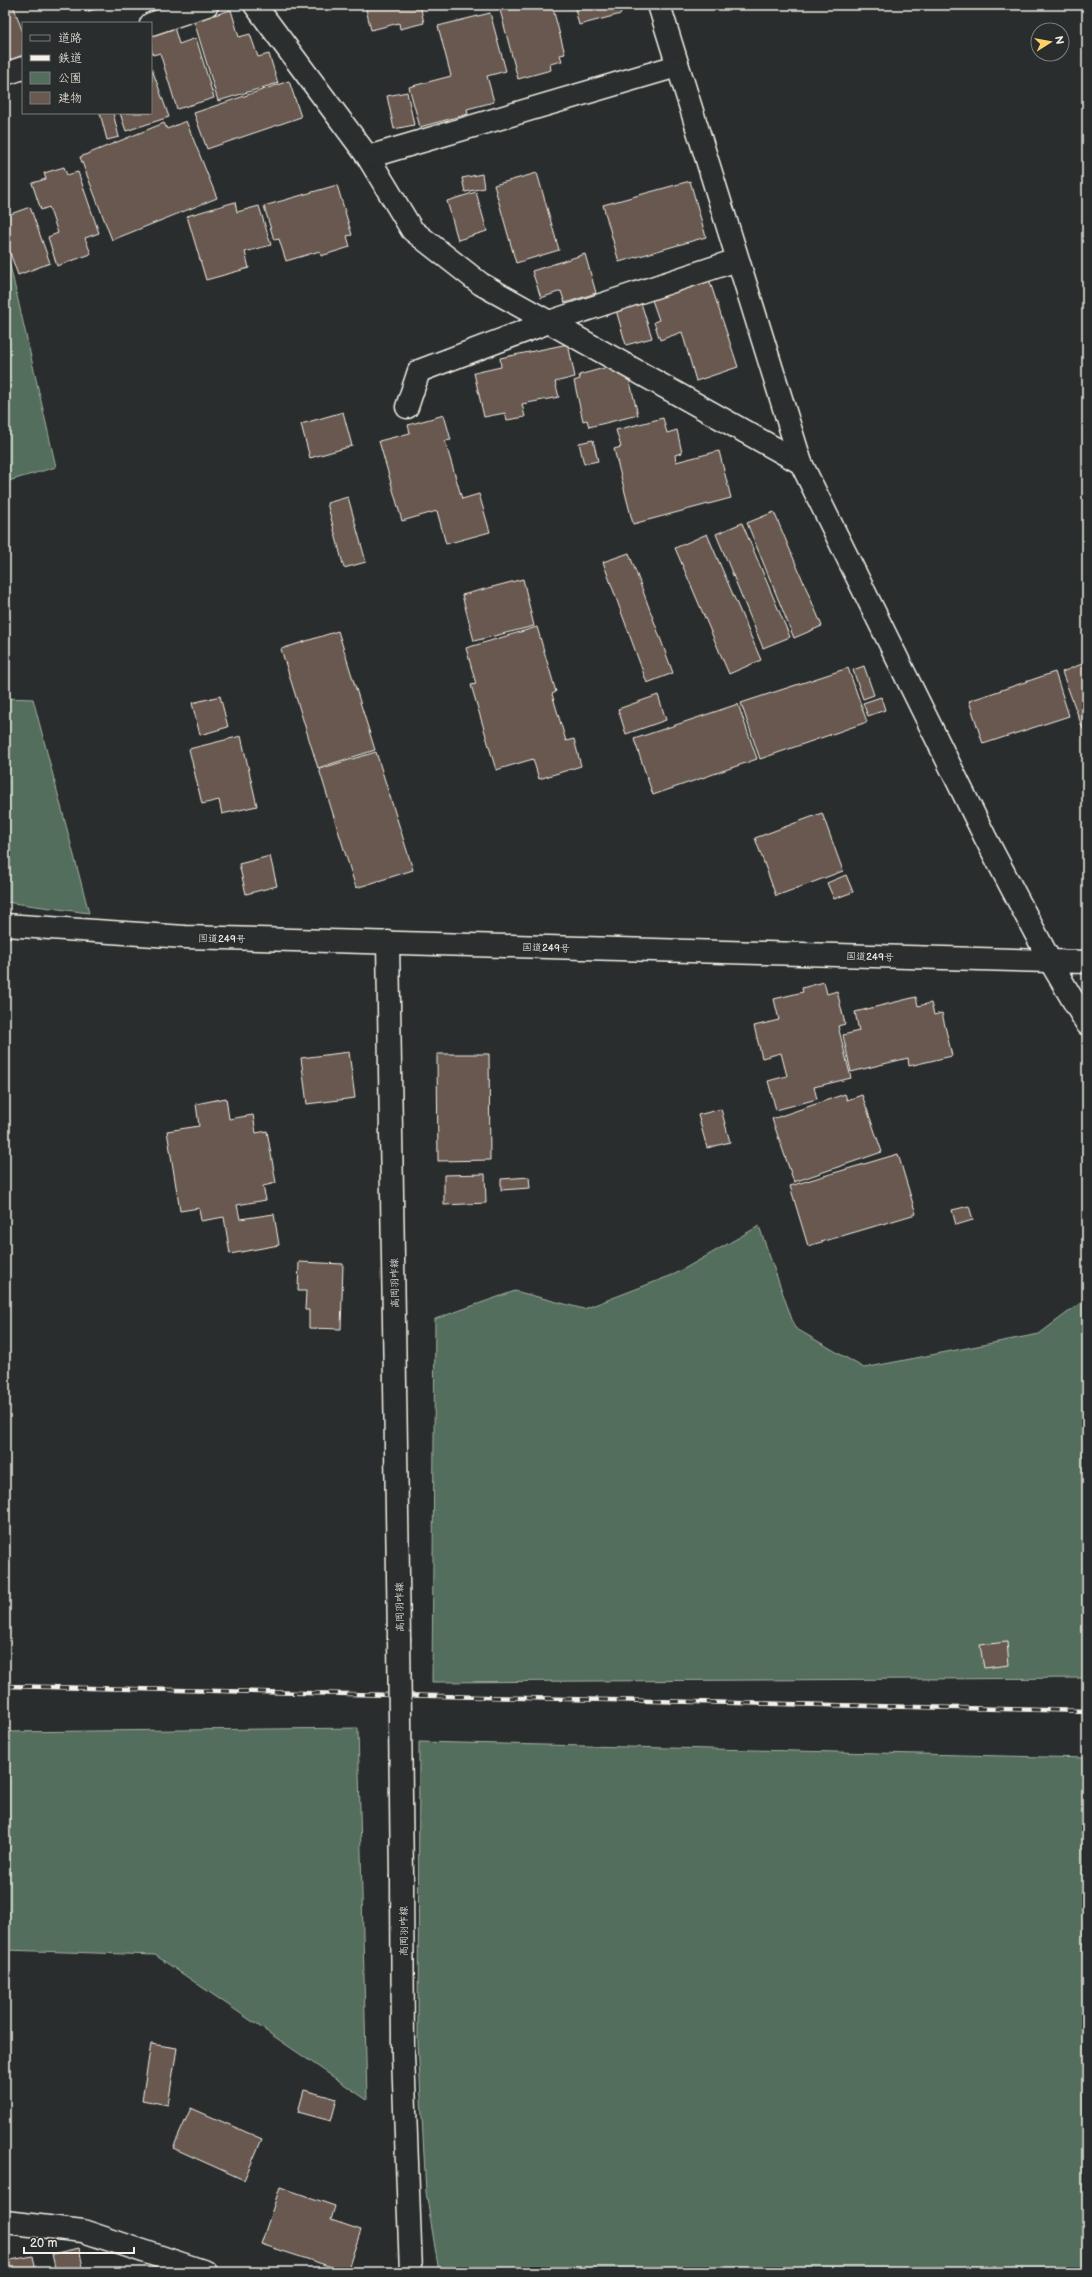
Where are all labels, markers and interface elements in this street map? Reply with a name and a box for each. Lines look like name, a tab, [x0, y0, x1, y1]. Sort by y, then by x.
legend	[22, 22, 152, 114]
north arrow	[1030, 22, 1070, 62]
text: 道路	[58, 31, 82, 46]
text: N	[1052, 35, 1066, 45]
text: 鉄道	[58, 51, 82, 66]
text: 公園	[58, 71, 82, 86]
text: 建物	[58, 91, 82, 106]
street label: 国道249号	[198, 933, 246, 945]
street label: 国道249号	[522, 941, 570, 955]
street label: 国道249号	[846, 950, 894, 964]
street label: 高岡羽咋線	[389, 1258, 401, 1308]
street label: 高岡羽咋線	[394, 1582, 406, 1632]
street label: 高岡羽咋線	[398, 1906, 410, 1956]
scale bar	[24, 2229, 134, 2255]
text: 20 m	[30, 2236, 57, 2251]

